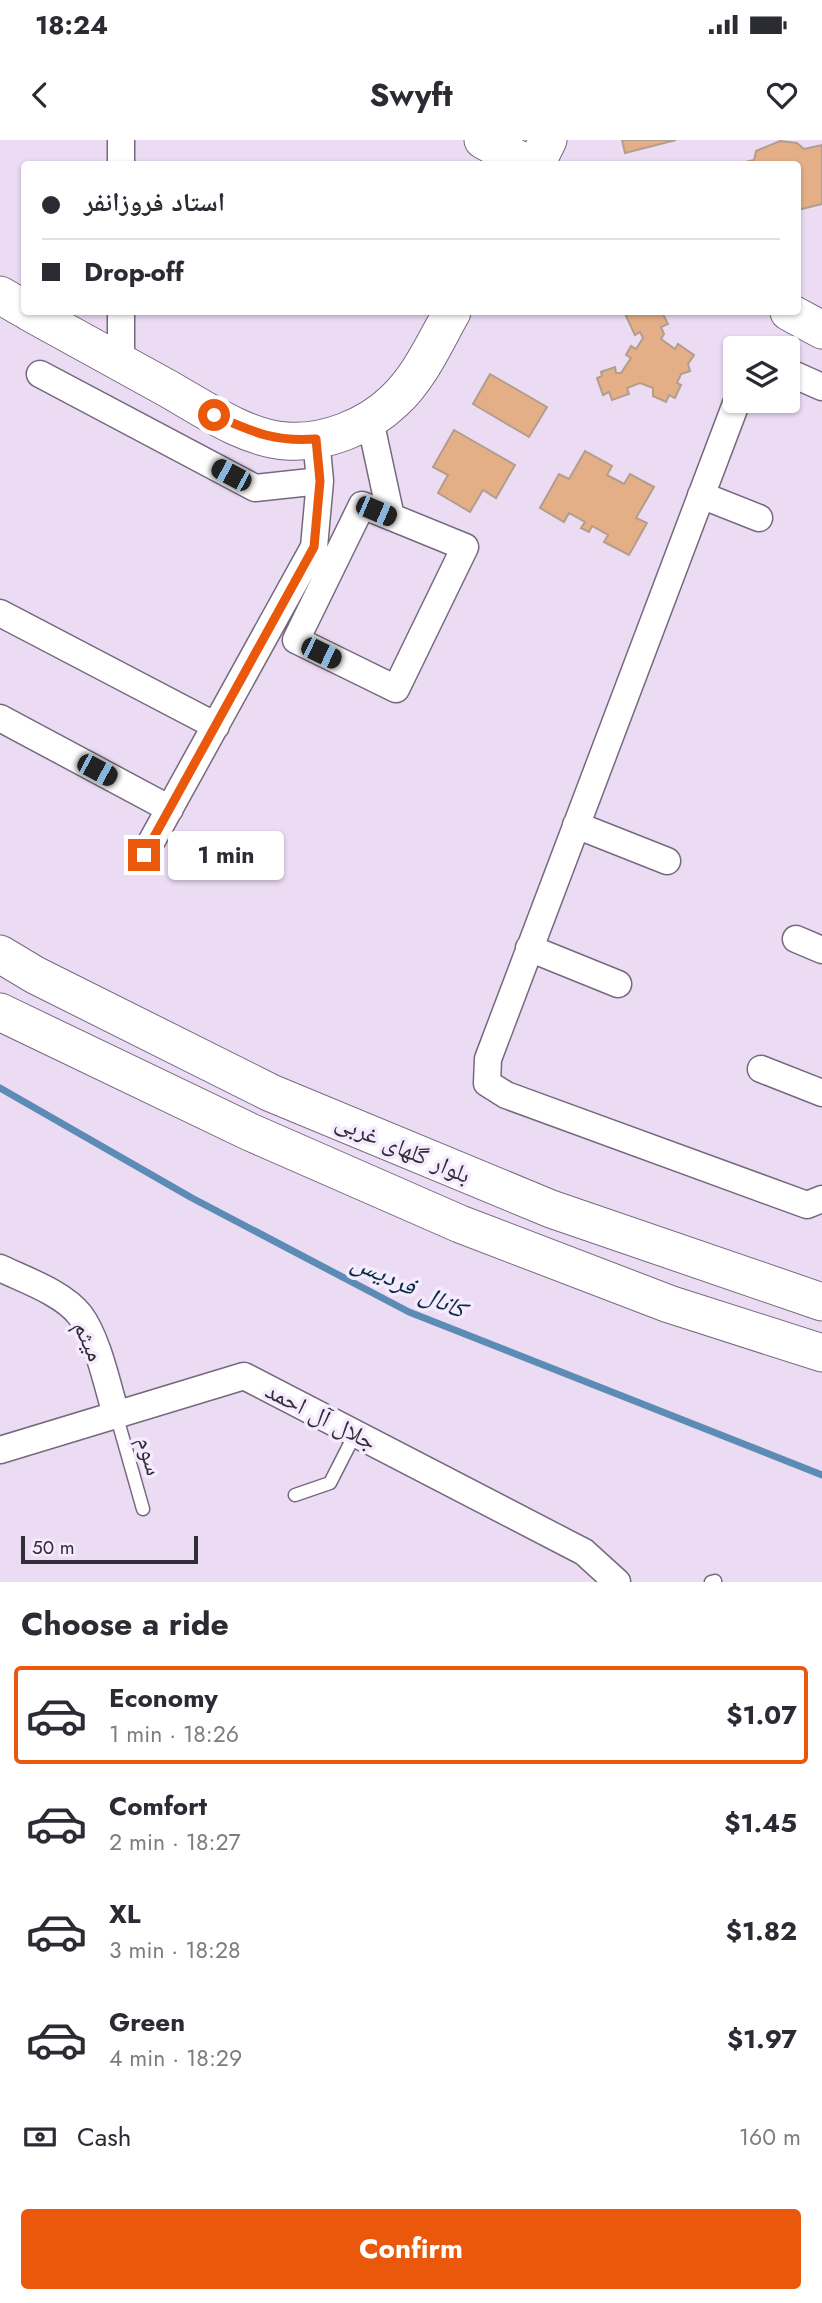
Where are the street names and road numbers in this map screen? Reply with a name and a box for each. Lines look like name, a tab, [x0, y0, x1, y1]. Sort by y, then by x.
street label: بلوار گلهای غربی	[330, 1103, 476, 1192]
street label: میثم	[65, 1315, 114, 1367]
street label: جلال آل احمد	[259, 1373, 383, 1459]
street label: سوم	[128, 1432, 173, 1479]

